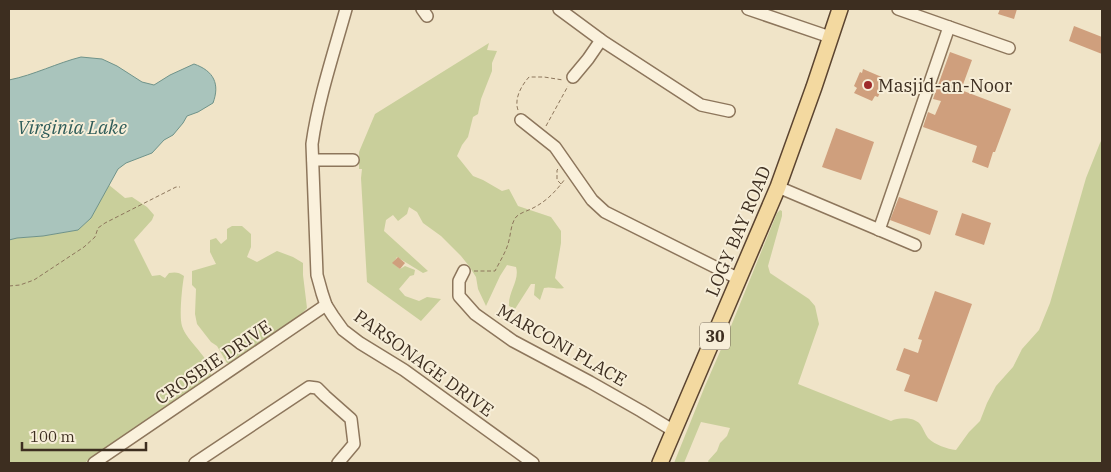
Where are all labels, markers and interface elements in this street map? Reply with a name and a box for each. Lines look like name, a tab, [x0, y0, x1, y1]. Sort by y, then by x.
place label: Masjid-an-Noor	[878, 74, 1012, 97]
marker: Masjid-an-Noor	[862, 79, 874, 91]
water label: Virginia Lake	[17, 115, 127, 139]
street label: LOGY BAY ROAD	[700, 162, 776, 300]
street label: MARCONI PLACE	[493, 299, 631, 391]
street label: PARSONAGE DRIVE	[350, 305, 498, 421]
street label: CROSBIE DRIVE	[150, 315, 276, 409]
road number: 30	[700, 322, 730, 350]
scale bar	[22, 420, 146, 452]
text: 100 m	[30, 427, 75, 446]

